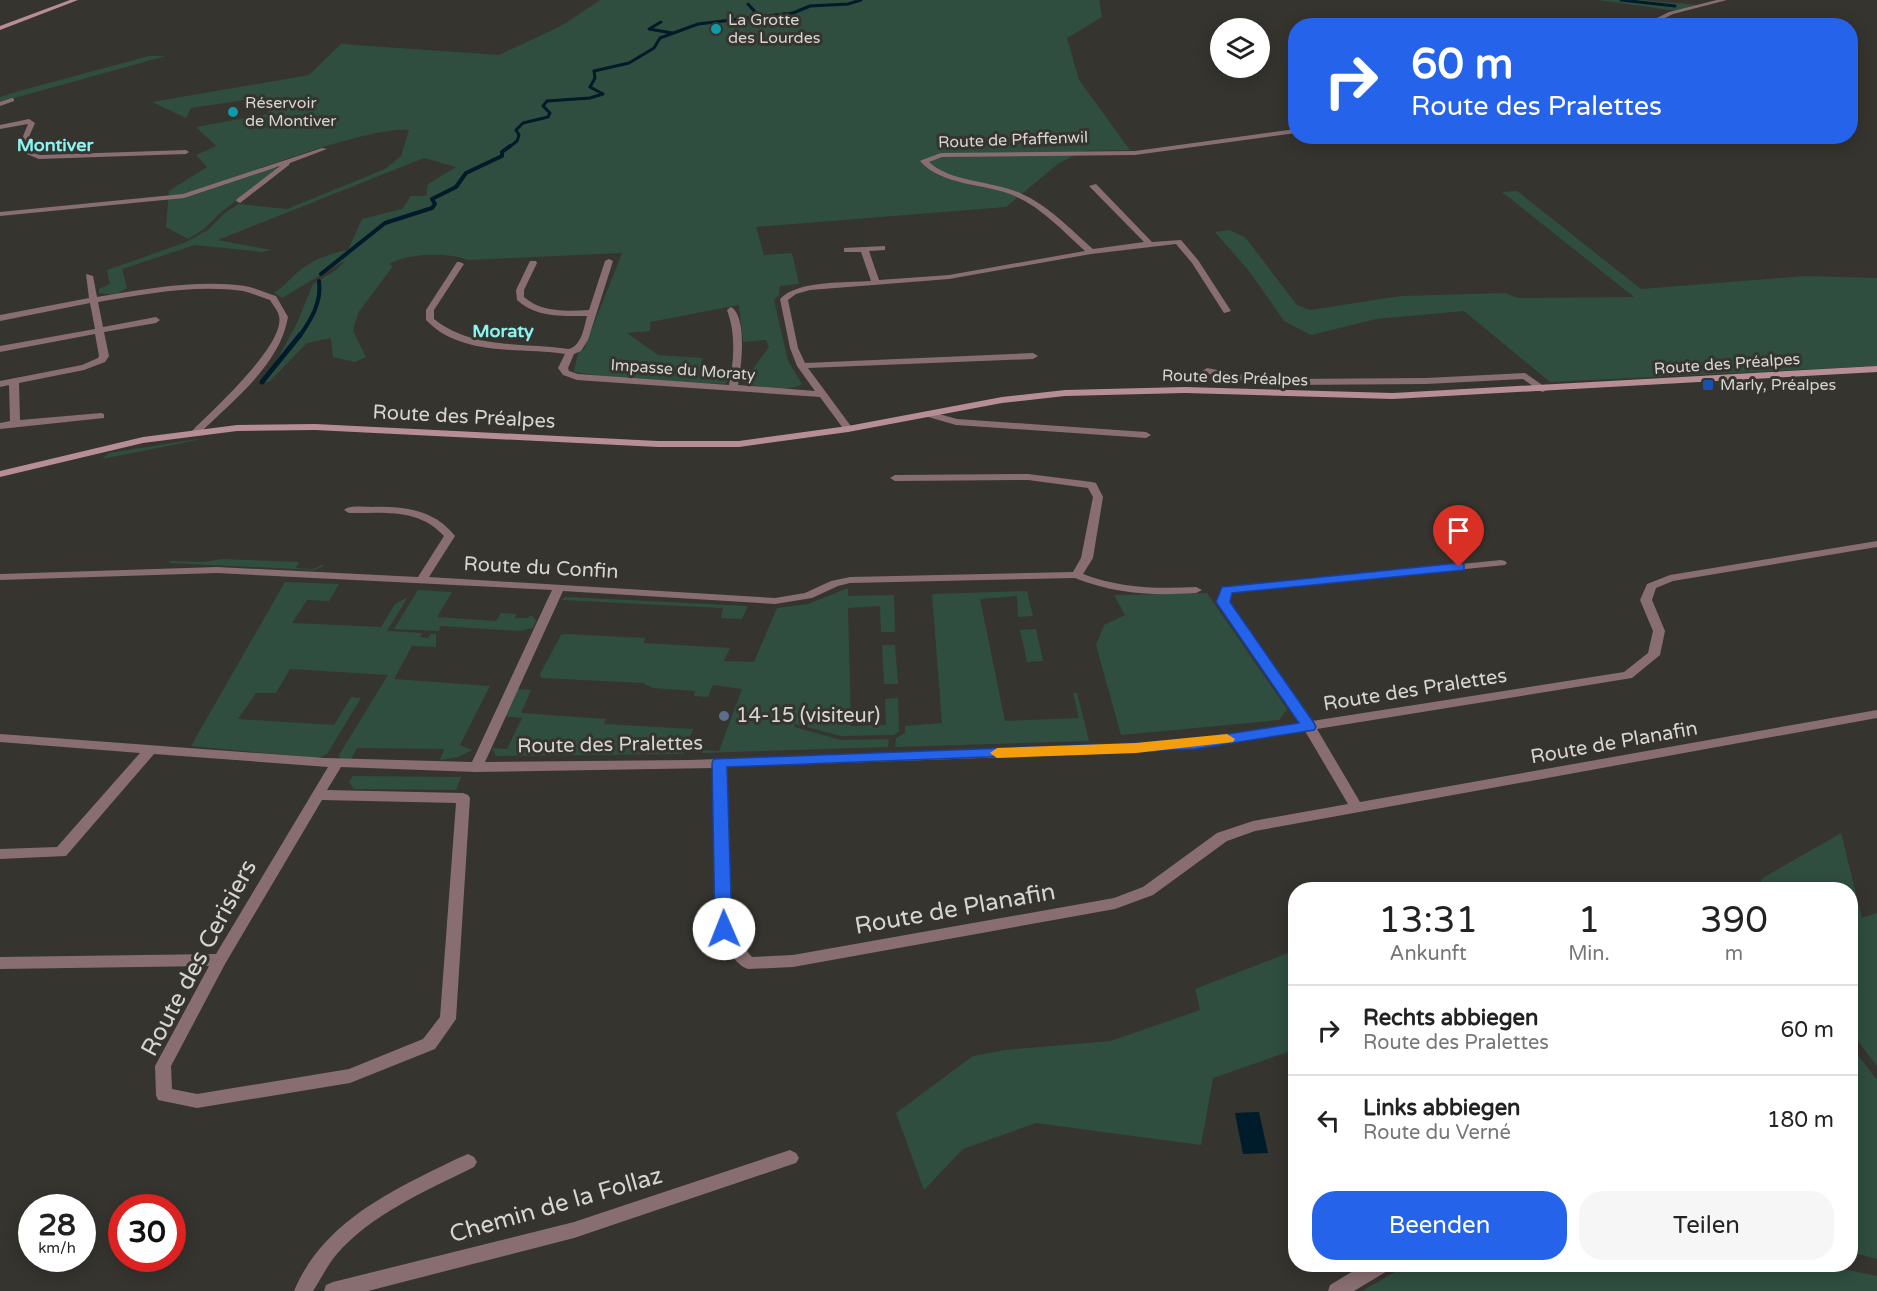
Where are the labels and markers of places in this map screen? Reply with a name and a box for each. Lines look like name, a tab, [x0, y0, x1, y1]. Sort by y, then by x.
place label: La Grotte des Lourdes	[728, 10, 820, 48]
marker: La Grotte des Lourdes	[709, 22, 723, 36]
place label: Réservoir de Montiver	[245, 93, 337, 131]
marker: Réservoir de Montiver	[226, 105, 240, 119]
place label: Marly, Préalpes	[1720, 375, 1836, 395]
marker: Marly, Préalpes	[1701, 378, 1715, 392]
pin	[1433, 505, 1484, 567]
place label: 14-15 (visiteur)	[736, 704, 880, 728]
marker: 14-15 (visiteur)	[717, 709, 731, 723]

